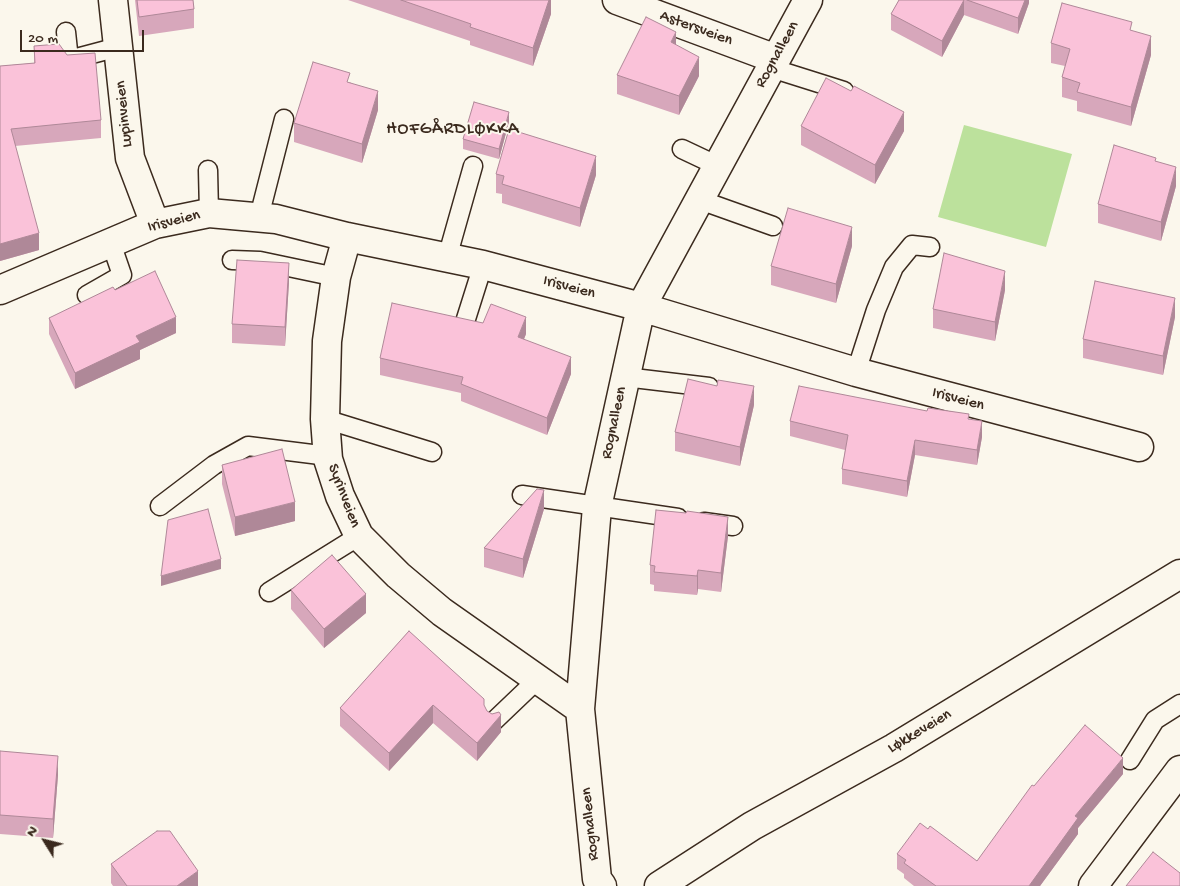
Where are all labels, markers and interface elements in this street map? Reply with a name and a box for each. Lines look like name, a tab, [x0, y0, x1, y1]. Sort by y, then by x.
street label: Astersveien	[657, 7, 735, 51]
street label: Rognalleen	[752, 18, 804, 92]
scale bar	[22, 20, 146, 52]
text: 20 m	[28, 30, 58, 48]
street label: Lupinveien	[112, 80, 138, 148]
district label: HOFGÅRDLØKKA	[385, 119, 521, 141]
street label: Irisveien	[146, 206, 202, 238]
street label: Irisveien	[541, 272, 597, 304]
street label: Irisveien	[930, 384, 986, 416]
street label: Rognalleen	[598, 385, 632, 461]
street label: Syrinveien	[322, 461, 364, 531]
street label: Løkkeveien	[884, 705, 956, 759]
street label: Rognalleen	[578, 786, 604, 862]
north arrow	[20, 816, 70, 866]
text: N	[23, 823, 42, 841]

